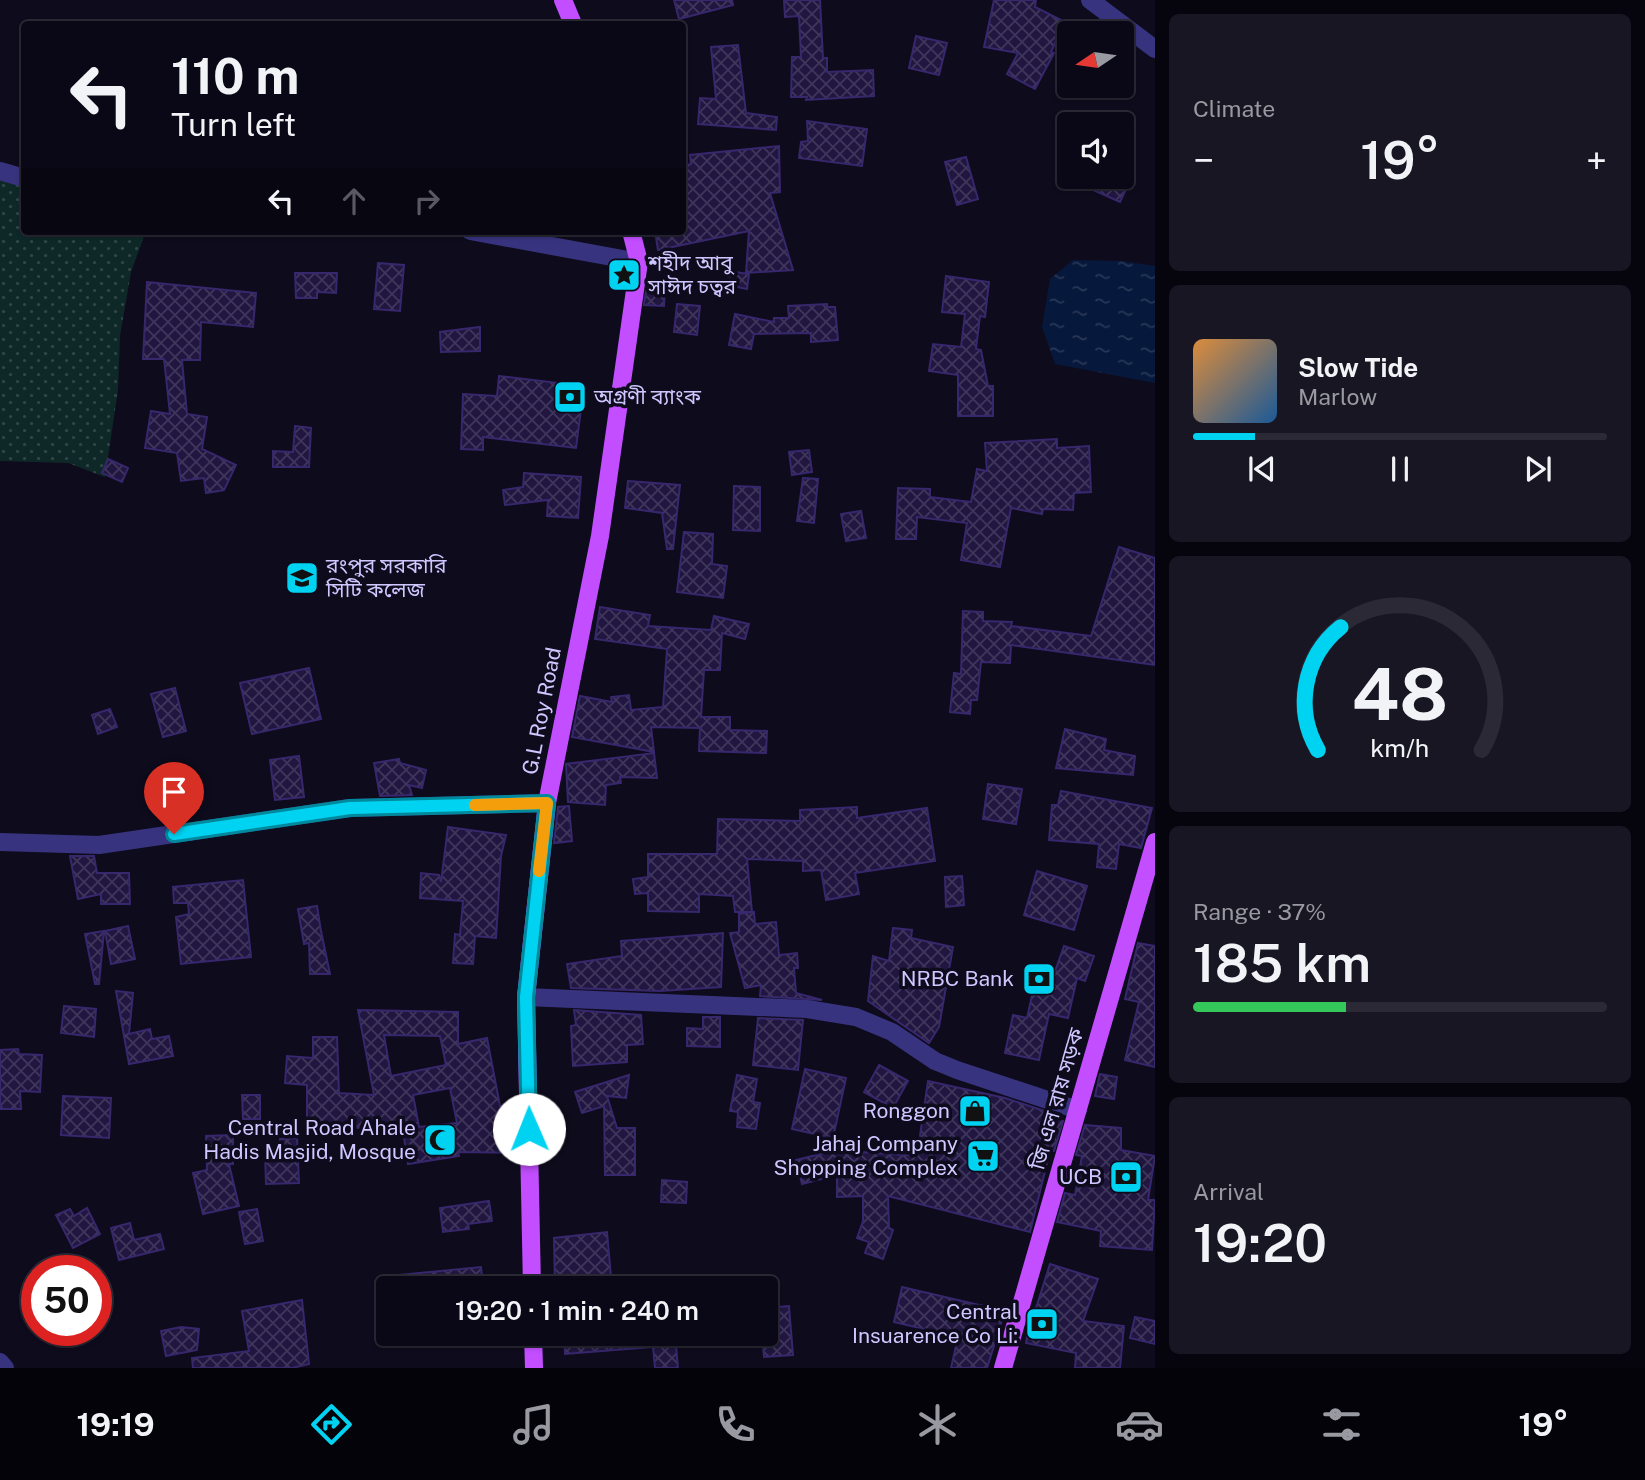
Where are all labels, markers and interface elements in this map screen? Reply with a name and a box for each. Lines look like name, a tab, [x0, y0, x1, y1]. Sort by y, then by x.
north arrow	[1057, 21, 1134, 98]
map controls	[1057, 21, 1134, 189]
text: 110 m	[171, 47, 299, 105]
icon: left	[56, 49, 147, 140]
text: Climate	[1193, 95, 1275, 122]
text: Turn left	[171, 106, 296, 143]
button: sound	[1057, 112, 1134, 189]
text: 19°	[1360, 130, 1440, 191]
text: −	[1193, 138, 1214, 183]
text: +	[1586, 138, 1607, 183]
icon: left	[262, 182, 300, 220]
icon: ahead	[335, 182, 373, 220]
icon: right	[408, 182, 446, 220]
place label: শহীদ আবু সাঈদ চত্বর	[647, 250, 737, 299]
place icon: শহীদ আবু সাঈদ চত্বর	[605, 256, 643, 294]
text: Slow Tide	[1298, 352, 1418, 383]
bank icon: অগ্রণী ব্যাংক	[551, 378, 589, 416]
text: Marlow	[1298, 383, 1377, 410]
place label: অগ্রণী ব্যাংক	[593, 384, 702, 409]
icon: previous	[1243, 450, 1281, 488]
icon: pause	[1381, 450, 1419, 488]
icon: next	[1519, 450, 1557, 488]
place label: রংপুর সরকারি সিটি কলেজ	[325, 553, 447, 602]
school or university icon: রংপুর সরকারি সিটি কলেজ	[283, 559, 321, 597]
street label: G.L Roy Road	[517, 645, 566, 777]
text: 48	[1352, 651, 1448, 736]
text: km/h	[1371, 733, 1429, 763]
pin	[144, 762, 204, 834]
icon: arrive	[155, 773, 193, 811]
text: Range · 37%	[1193, 898, 1326, 925]
text: 185 km	[1193, 933, 1371, 994]
bank icon: NRBC Bank	[1020, 960, 1058, 998]
place label: NRBC Bank	[901, 966, 1014, 991]
street label: জি এল রায় সড়ক	[1024, 1024, 1089, 1173]
position arrow	[492, 1092, 566, 1166]
shop icon: Ronggon	[956, 1092, 994, 1130]
place label: Ronggon	[863, 1098, 950, 1123]
place label: Central Road Ahale Hadis Masjid, Mosque	[203, 1115, 416, 1164]
mosque icon: Central Road Ahale Hadis Masjid, Mosque	[421, 1121, 459, 1159]
place label: Jahaj Company Shopping Complex	[773, 1131, 958, 1180]
supermarket icon: Jahaj Company Shopping Complex	[964, 1137, 1002, 1175]
bank icon: UCB	[1107, 1158, 1145, 1196]
place label: UCB	[1059, 1164, 1102, 1189]
text: Arrival	[1193, 1178, 1264, 1205]
text: 19:20	[1193, 1213, 1327, 1274]
speed limit sign: 50	[21, 1255, 112, 1346]
text: 19:20 · 1 min · 240 m	[455, 1295, 699, 1326]
place label: Central Insuarence Co Li:	[852, 1299, 1018, 1348]
bank icon: Central Insuarence Co Li:	[1023, 1305, 1061, 1343]
icon: directions	[307, 1400, 356, 1449]
icon: music	[509, 1400, 558, 1449]
icon: phone	[711, 1400, 760, 1449]
icon: climate	[913, 1400, 962, 1449]
icon: car	[1115, 1400, 1164, 1449]
icon: filters	[1317, 1400, 1366, 1449]
text: 19:19	[76, 1406, 155, 1443]
text: 19°	[1519, 1406, 1568, 1443]

